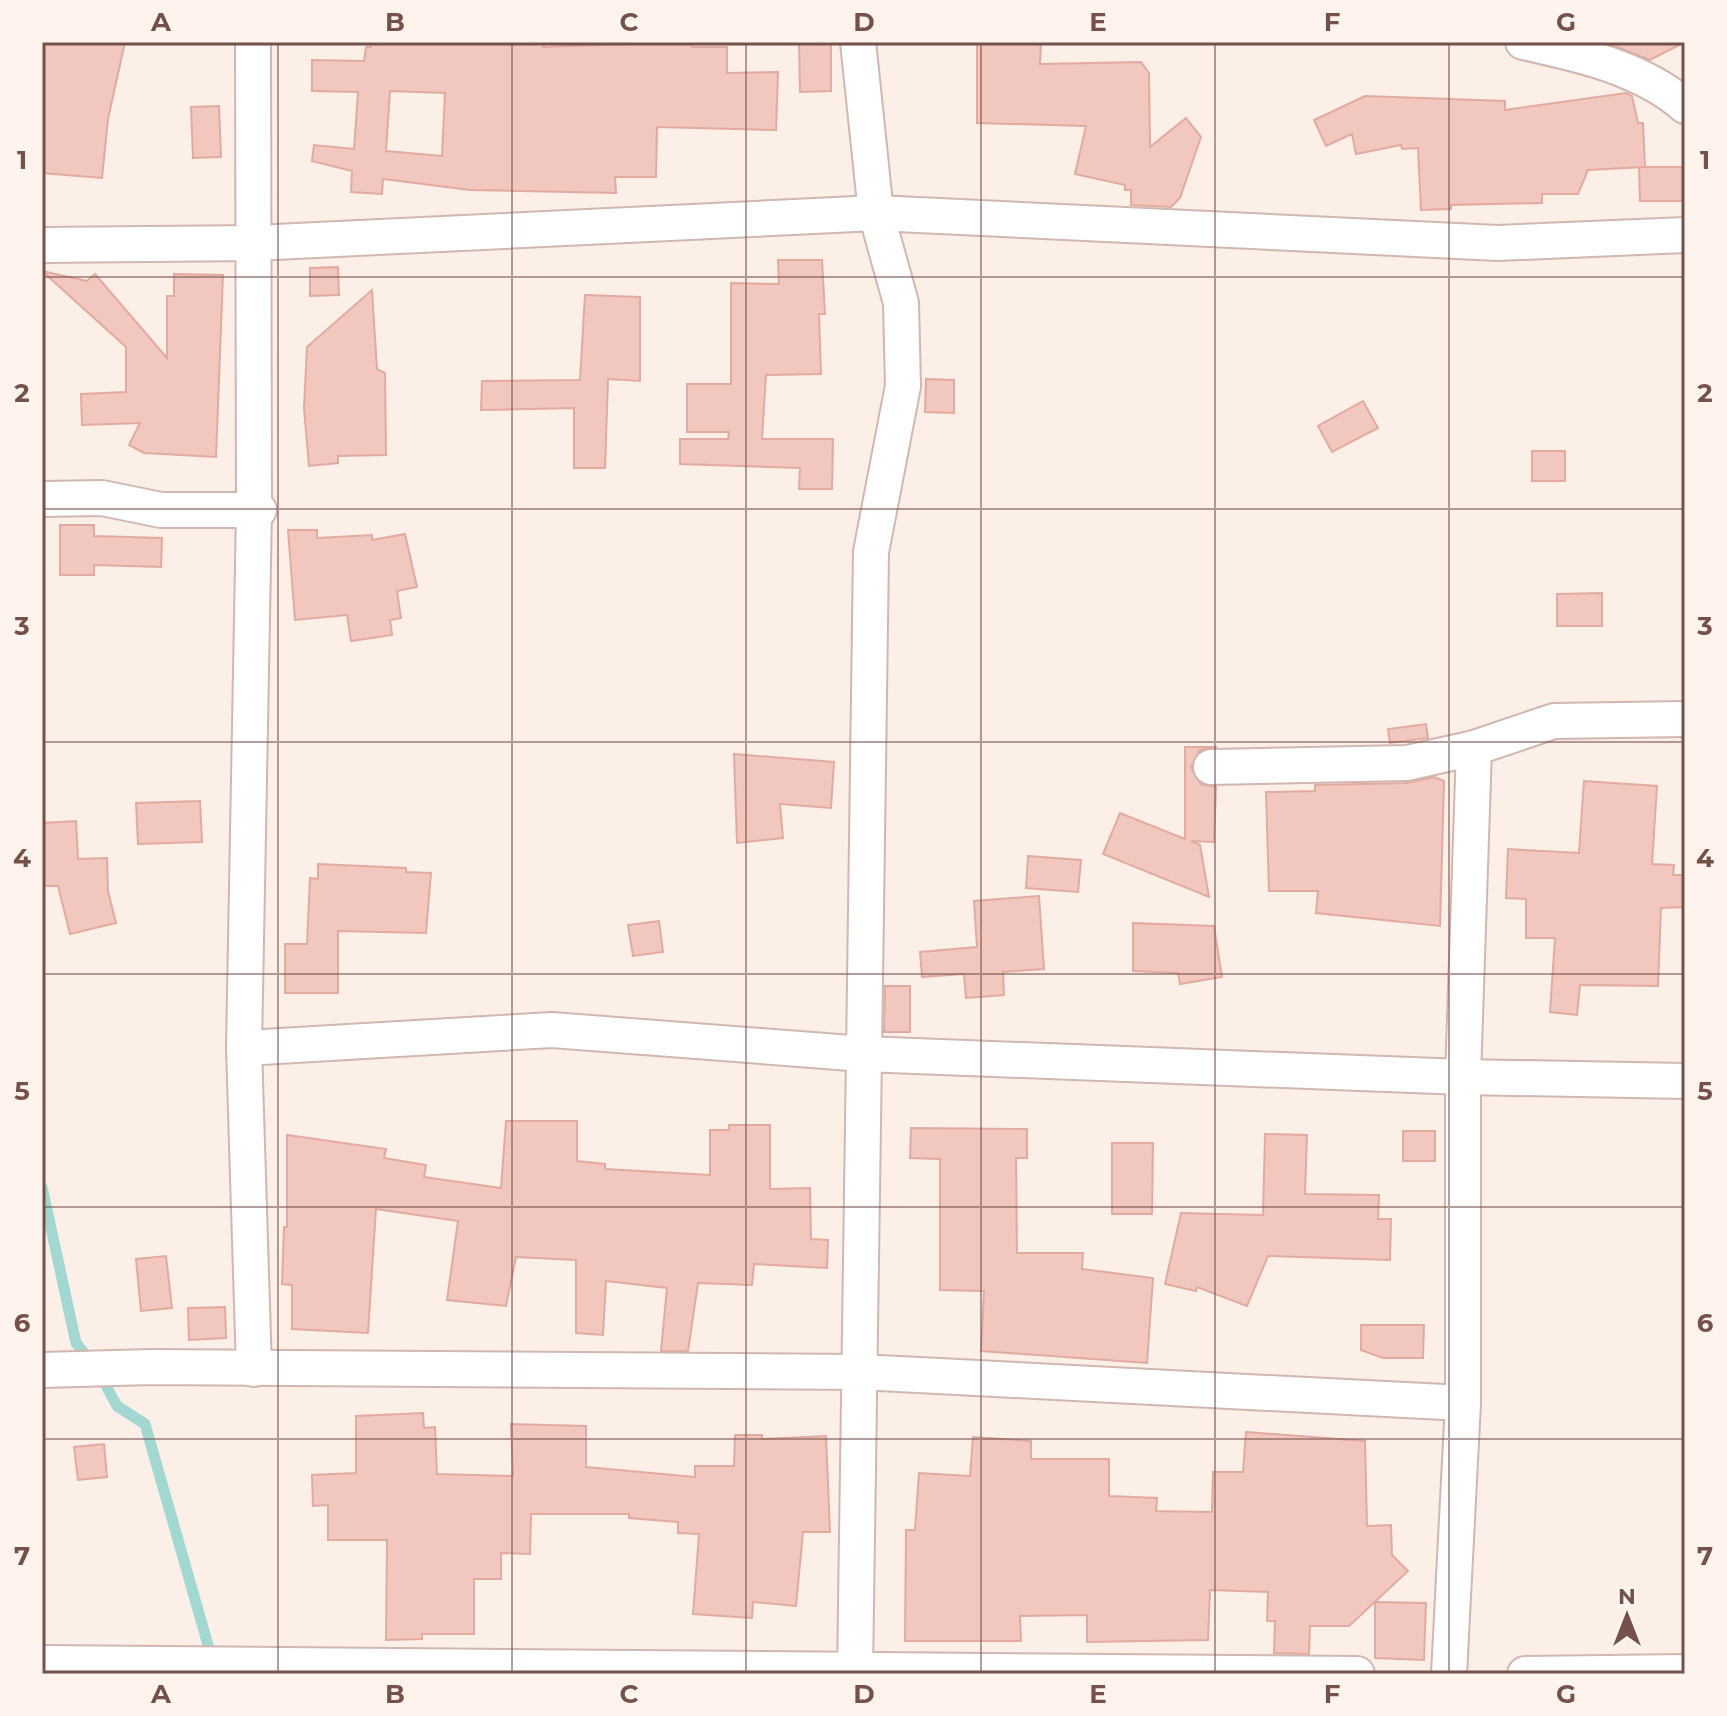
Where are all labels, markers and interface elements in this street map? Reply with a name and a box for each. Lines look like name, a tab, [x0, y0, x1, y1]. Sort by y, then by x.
text: A	[150, 6, 172, 38]
text: B	[385, 6, 405, 38]
text: C	[620, 6, 639, 38]
text: D	[853, 6, 875, 38]
text: E	[1089, 6, 1107, 38]
text: F	[1324, 6, 1340, 38]
text: G	[1556, 6, 1576, 38]
text: 1	[17, 144, 27, 176]
text: 1	[1700, 144, 1710, 176]
text: 2	[14, 377, 30, 409]
text: 2	[1697, 377, 1713, 409]
text: 3	[13, 610, 30, 642]
text: 3	[1696, 610, 1713, 642]
text: 4	[13, 842, 31, 874]
text: 4	[1696, 842, 1714, 874]
text: 5	[14, 1075, 30, 1107]
text: 5	[1697, 1075, 1713, 1107]
text: 6	[14, 1307, 31, 1339]
text: 6	[1697, 1307, 1714, 1339]
text: 7	[14, 1540, 30, 1572]
text: 7	[1697, 1540, 1713, 1572]
north arrow	[1587, 1576, 1667, 1656]
text: N	[1618, 1583, 1636, 1610]
text: A	[150, 1678, 172, 1710]
text: B	[385, 1678, 405, 1710]
text: C	[620, 1678, 639, 1710]
text: D	[853, 1678, 875, 1710]
text: E	[1089, 1678, 1107, 1710]
text: F	[1324, 1678, 1340, 1710]
text: G	[1556, 1678, 1576, 1710]

